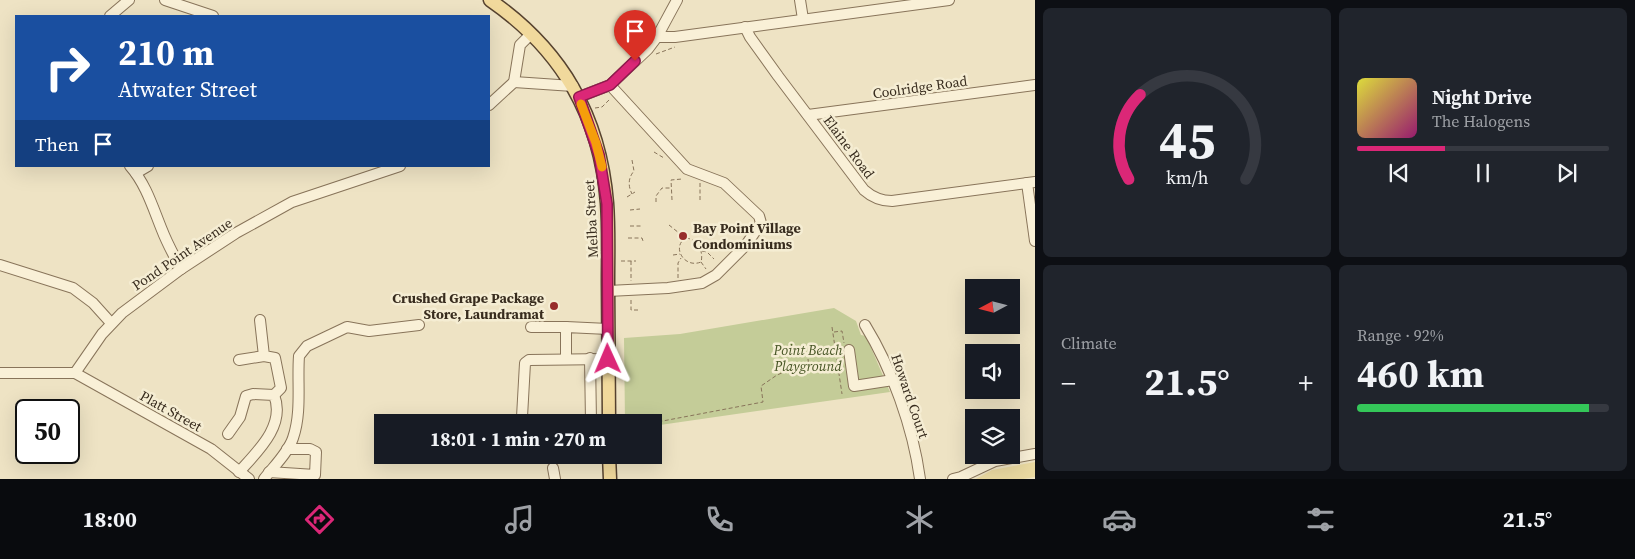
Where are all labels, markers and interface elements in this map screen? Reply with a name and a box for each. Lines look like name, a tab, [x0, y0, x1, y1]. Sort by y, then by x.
pin	[614, 10, 656, 61]
icon: arrive	[621, 17, 649, 45]
text: 210 m	[118, 29, 214, 77]
icon: right	[35, 35, 100, 100]
street label: Coolridge Road	[871, 70, 969, 104]
text: Atwater Street	[118, 74, 257, 104]
text: Night Drive	[1432, 84, 1532, 110]
text: 45	[1159, 104, 1215, 175]
text: The Halogens	[1432, 110, 1530, 132]
street label: Elaine Road	[819, 111, 879, 183]
icon: arrive	[89, 130, 117, 158]
text: Then	[35, 131, 79, 157]
icon: previous	[1385, 159, 1413, 187]
icon: pause	[1469, 159, 1497, 187]
icon: next	[1553, 159, 1581, 187]
text: km/h	[1166, 165, 1209, 190]
street label: Melba Street	[579, 179, 603, 259]
street label: Pond Point Avenue	[128, 213, 236, 295]
place label: Bay Point Village Condominiums	[693, 218, 801, 254]
marker: Bay Point Village Condominiums	[677, 230, 689, 242]
north arrow	[965, 279, 1020, 334]
map controls	[965, 279, 1020, 464]
place label: Crushed Grape Package Store, Laundramat	[392, 288, 545, 324]
marker: Crushed Grape Package Store, Laundramat	[548, 300, 560, 312]
text: Range · 92%	[1357, 324, 1444, 346]
position arrow	[581, 332, 633, 384]
text: Climate	[1061, 332, 1117, 354]
park label: Point Beach Playground	[772, 340, 843, 376]
button: sound	[965, 344, 1020, 399]
text: 460 km	[1357, 348, 1484, 400]
street label: Howard Court	[886, 351, 934, 441]
text: 21.5°	[1144, 356, 1230, 408]
text: −	[1061, 364, 1076, 402]
text: +	[1298, 364, 1313, 402]
street label: Platt Street	[136, 386, 206, 436]
speed limit sign: 50	[15, 399, 80, 464]
button: layers	[965, 409, 1020, 464]
text: 18:01 · 1 min · 270 m	[430, 426, 606, 452]
icon: directions	[302, 502, 337, 537]
icon: music	[502, 502, 537, 537]
icon: phone	[702, 502, 737, 537]
icon: climate	[902, 502, 937, 537]
icon: car	[1102, 502, 1137, 537]
icon: filters	[1303, 502, 1338, 537]
text: 18:00	[83, 504, 137, 534]
text: 21.5°	[1503, 504, 1552, 534]

